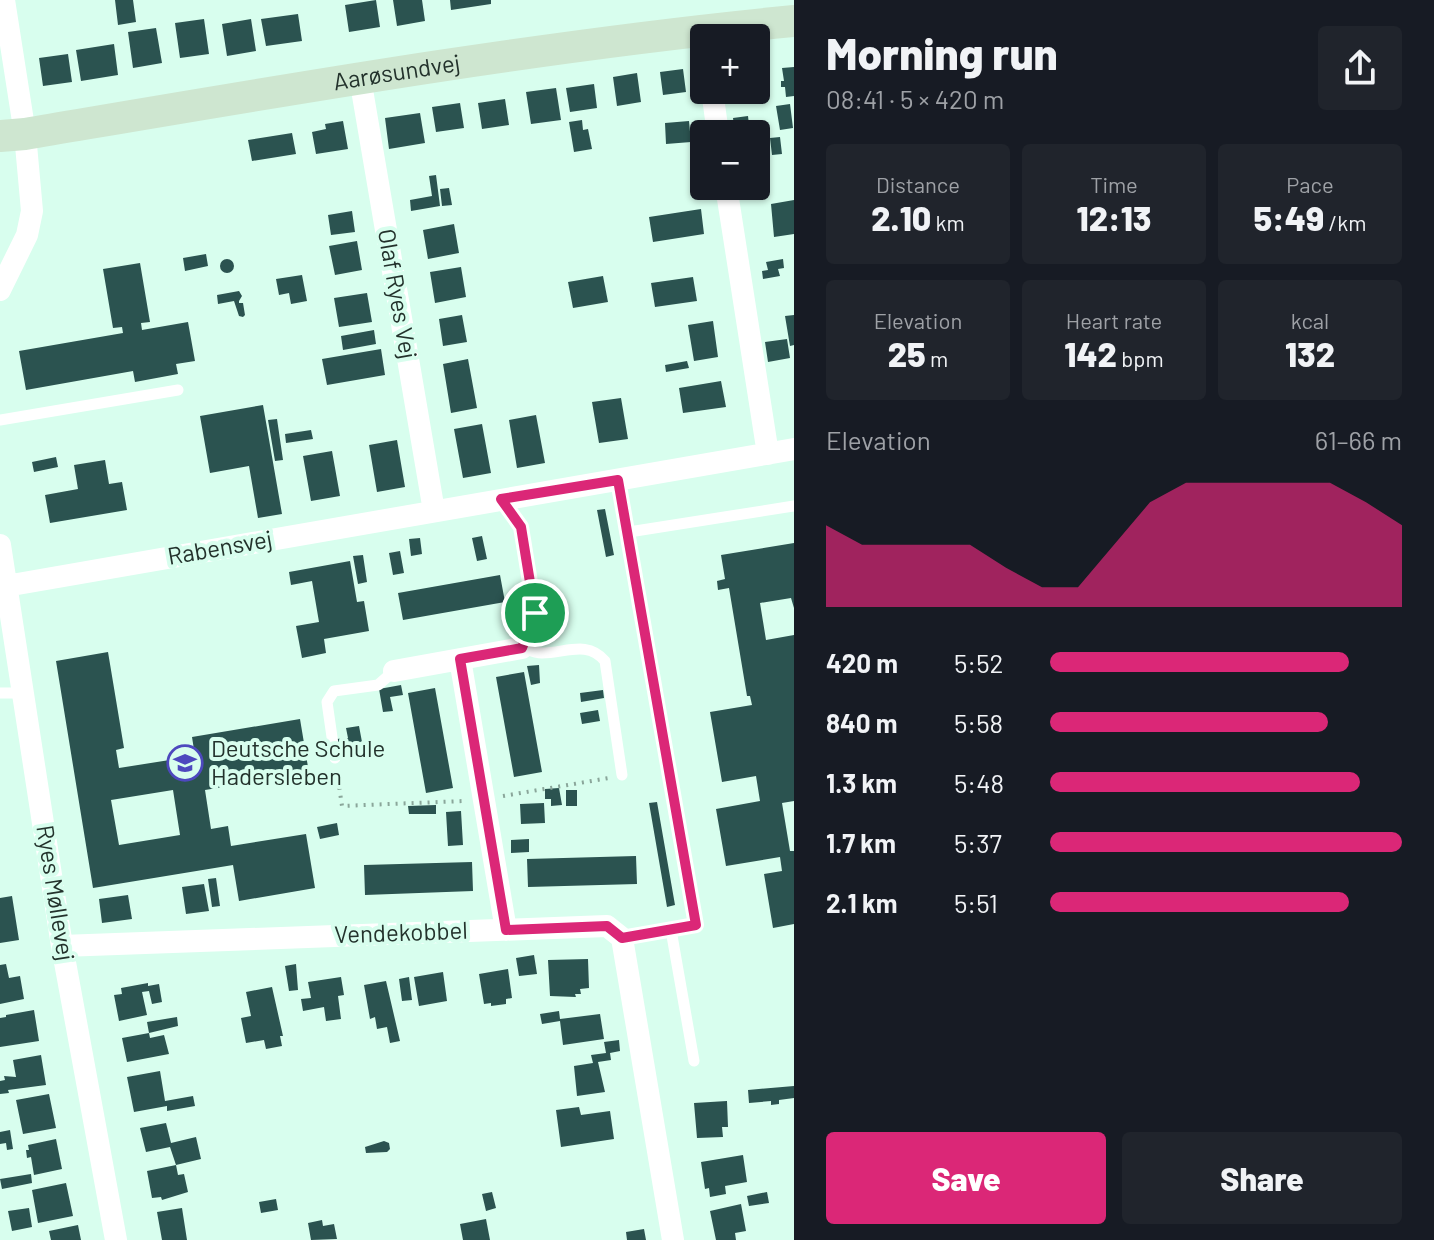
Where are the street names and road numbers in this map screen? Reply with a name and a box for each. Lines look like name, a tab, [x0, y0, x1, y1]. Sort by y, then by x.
street label: Aarøsundvej	[331, 47, 462, 95]
street label: Olaf Ryes Vej	[373, 226, 424, 361]
street label: Rabensvej	[165, 523, 274, 570]
street label: Ryes Møllevej	[31, 823, 82, 963]
street label: Vendekobbel	[334, 915, 468, 948]

